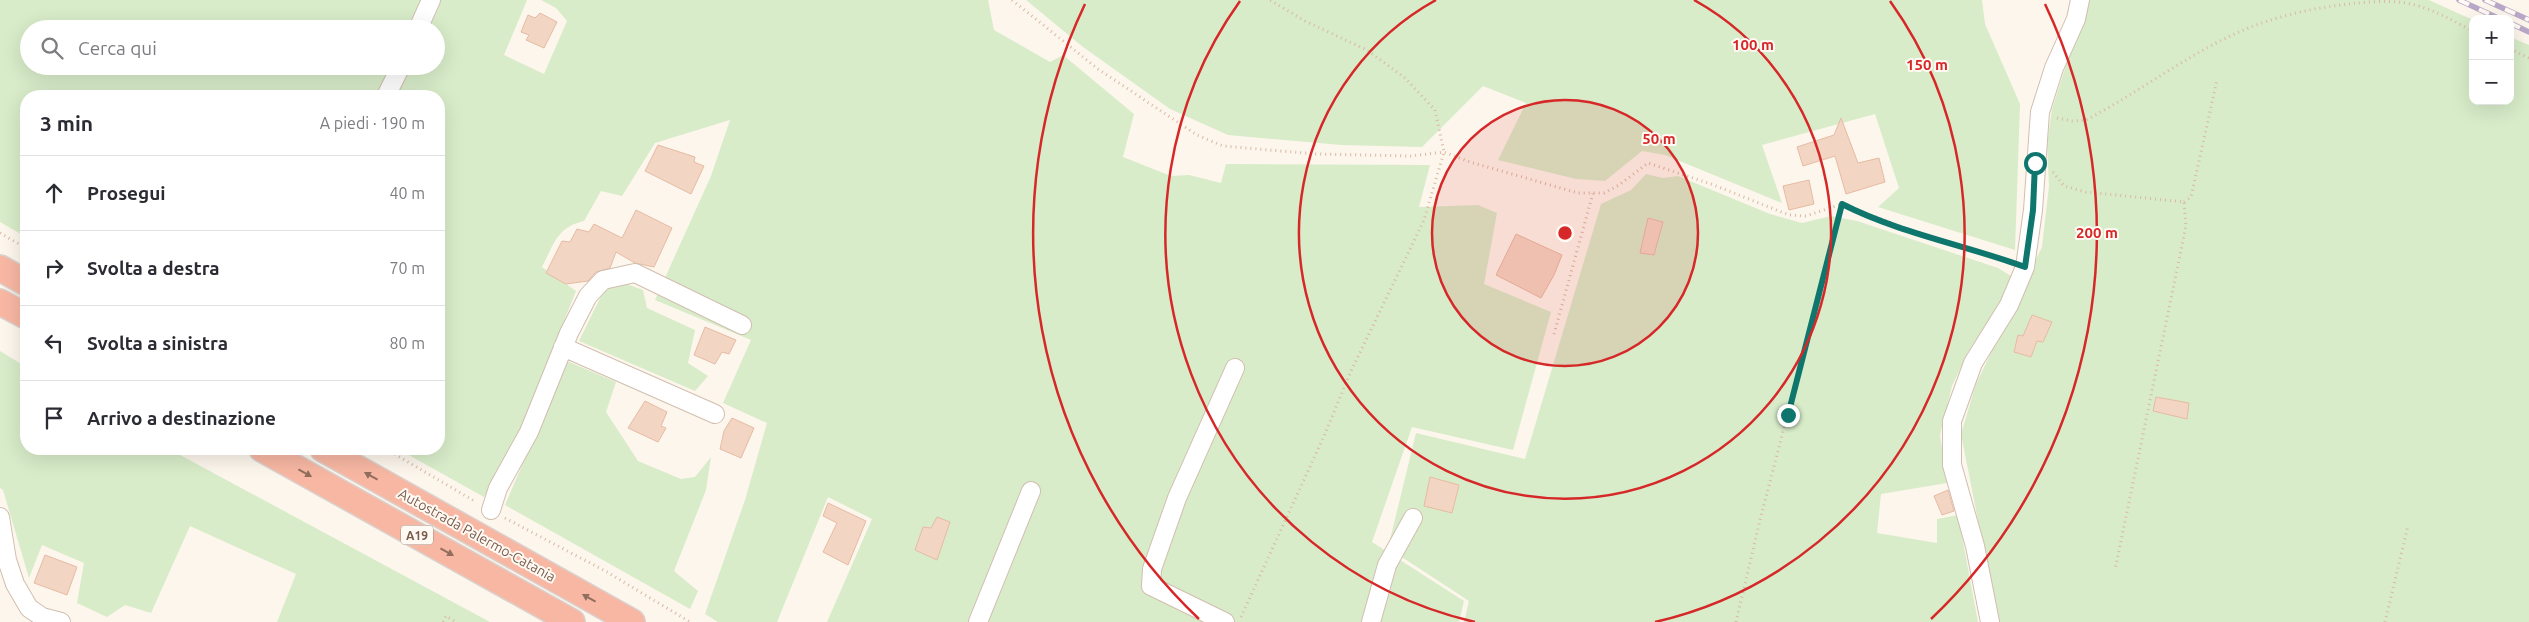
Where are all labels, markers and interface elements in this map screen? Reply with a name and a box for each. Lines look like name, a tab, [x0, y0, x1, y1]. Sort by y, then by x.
map controls	[2469, 15, 2514, 105]
button: +	[2469, 15, 2514, 60]
search box	[20, 20, 445, 75]
icon: search	[38, 34, 66, 62]
text: 100 m	[1732, 36, 1774, 53]
text: Cerca qui	[78, 37, 157, 59]
text: 150 m	[1906, 56, 1948, 73]
button: −	[2469, 60, 2514, 105]
text: 3 min	[40, 111, 93, 135]
text: A piedi · 190 m	[320, 114, 425, 132]
text: 50 m	[1642, 130, 1676, 147]
route start	[2024, 152, 2047, 175]
icon: ahead	[40, 179, 68, 207]
text: Prosegui	[87, 182, 166, 204]
text: 40 m	[389, 184, 425, 202]
centre of rings	[1556, 224, 1574, 242]
text: 200 m	[2076, 224, 2118, 241]
icon: right	[40, 254, 68, 282]
text: Svolta a destra	[87, 257, 220, 279]
text: 70 m	[389, 259, 425, 277]
icon: left	[40, 329, 68, 357]
text: Svolta a sinistra	[87, 332, 228, 354]
text: 80 m	[389, 334, 425, 352]
icon: arrive	[40, 404, 68, 432]
route end	[1777, 404, 1800, 427]
text: Arrivo a destinazione	[87, 407, 276, 429]
one-way arrow	[298, 468, 312, 477]
one-way arrow	[364, 472, 379, 480]
street label: Autostrada Palermo-Catania	[396, 485, 558, 585]
road number: A19	[401, 526, 433, 544]
one-way arrow	[439, 548, 454, 556]
one-way arrow	[582, 594, 597, 602]

